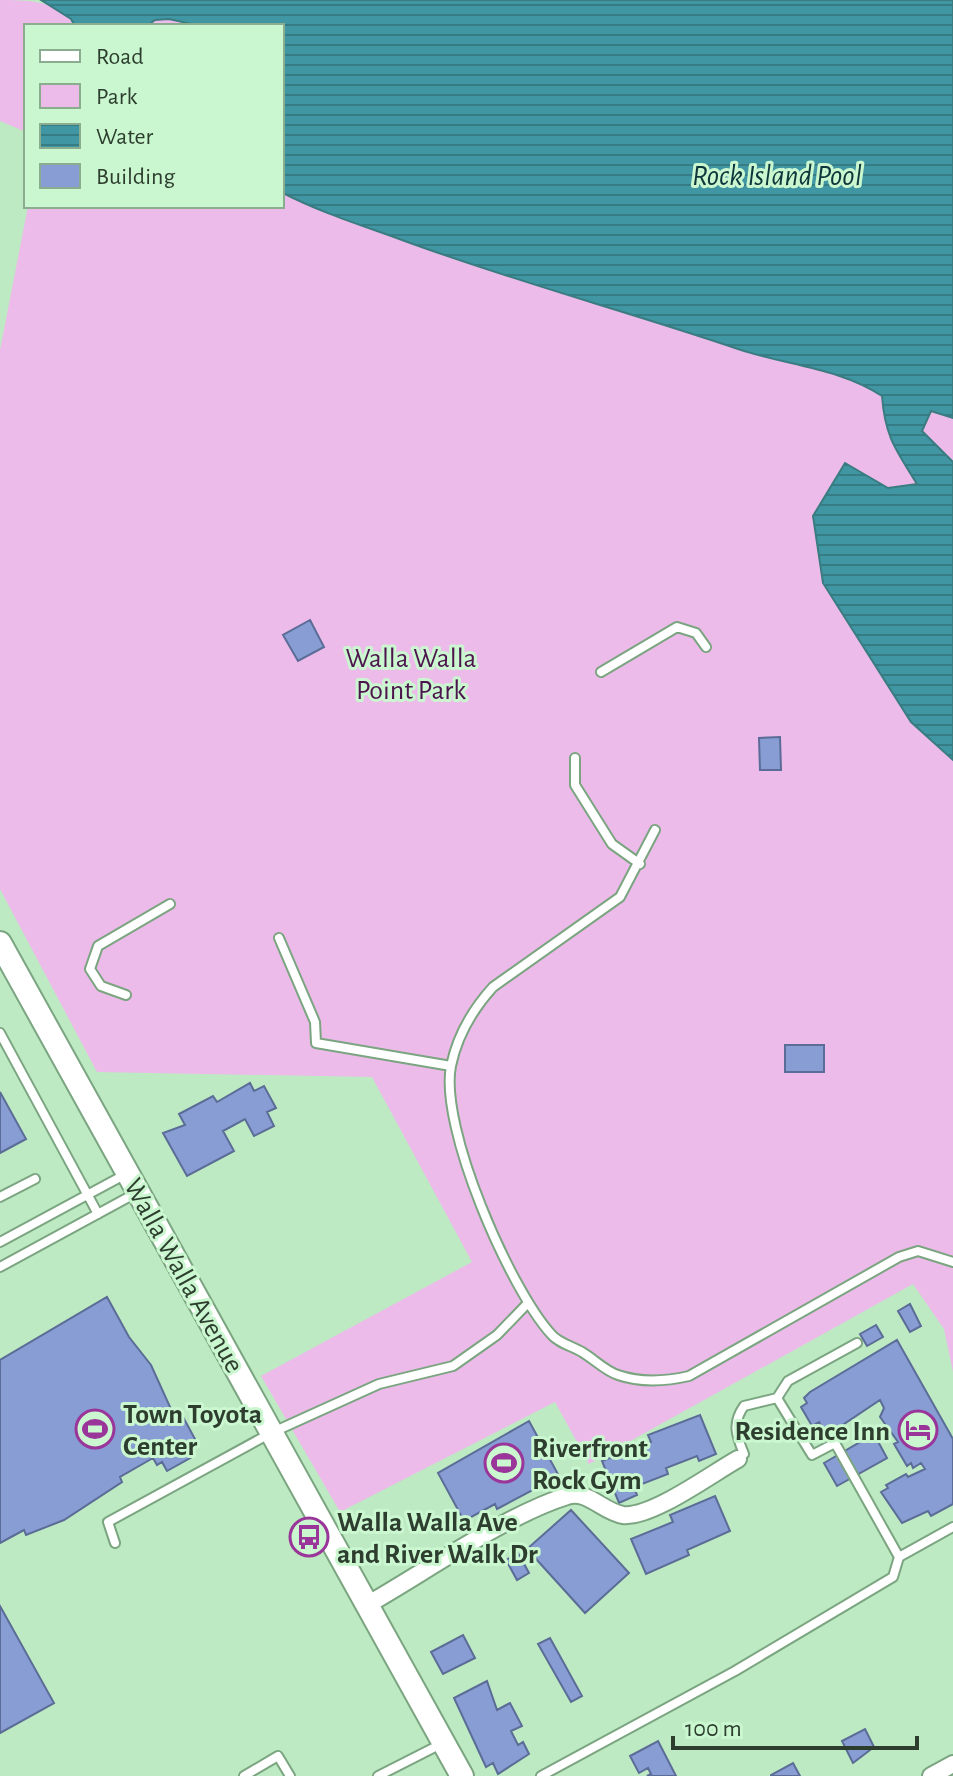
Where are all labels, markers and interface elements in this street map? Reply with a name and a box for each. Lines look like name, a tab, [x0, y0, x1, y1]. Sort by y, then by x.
legend	[24, 24, 284, 208]
text: Road	[96, 45, 144, 69]
text: Park	[96, 85, 137, 109]
text: Water	[96, 125, 154, 149]
water label: Rock Island Pool	[692, 161, 862, 191]
text: Building	[96, 165, 175, 189]
park label: Walla Walla Point Park	[345, 645, 477, 705]
street label: Walla Walla Avenue	[118, 1174, 248, 1378]
place label: Town Toyota Center	[123, 1401, 262, 1461]
sports icon: Town Toyota Center	[74, 1408, 116, 1450]
hotel icon: Residence Inn	[897, 1409, 939, 1451]
place label: Residence Inn	[735, 1418, 890, 1446]
place label: Riverfront Rock Gym	[532, 1435, 648, 1495]
sports icon: Riverfront Rock Gym	[483, 1442, 525, 1484]
place label: Walla Walla Ave and River Walk Dr	[337, 1509, 538, 1569]
bus stop icon: Walla Walla Ave and River Walk Dr	[288, 1516, 330, 1558]
scale bar	[673, 1700, 917, 1750]
text: 100 m	[685, 1717, 742, 1741]

